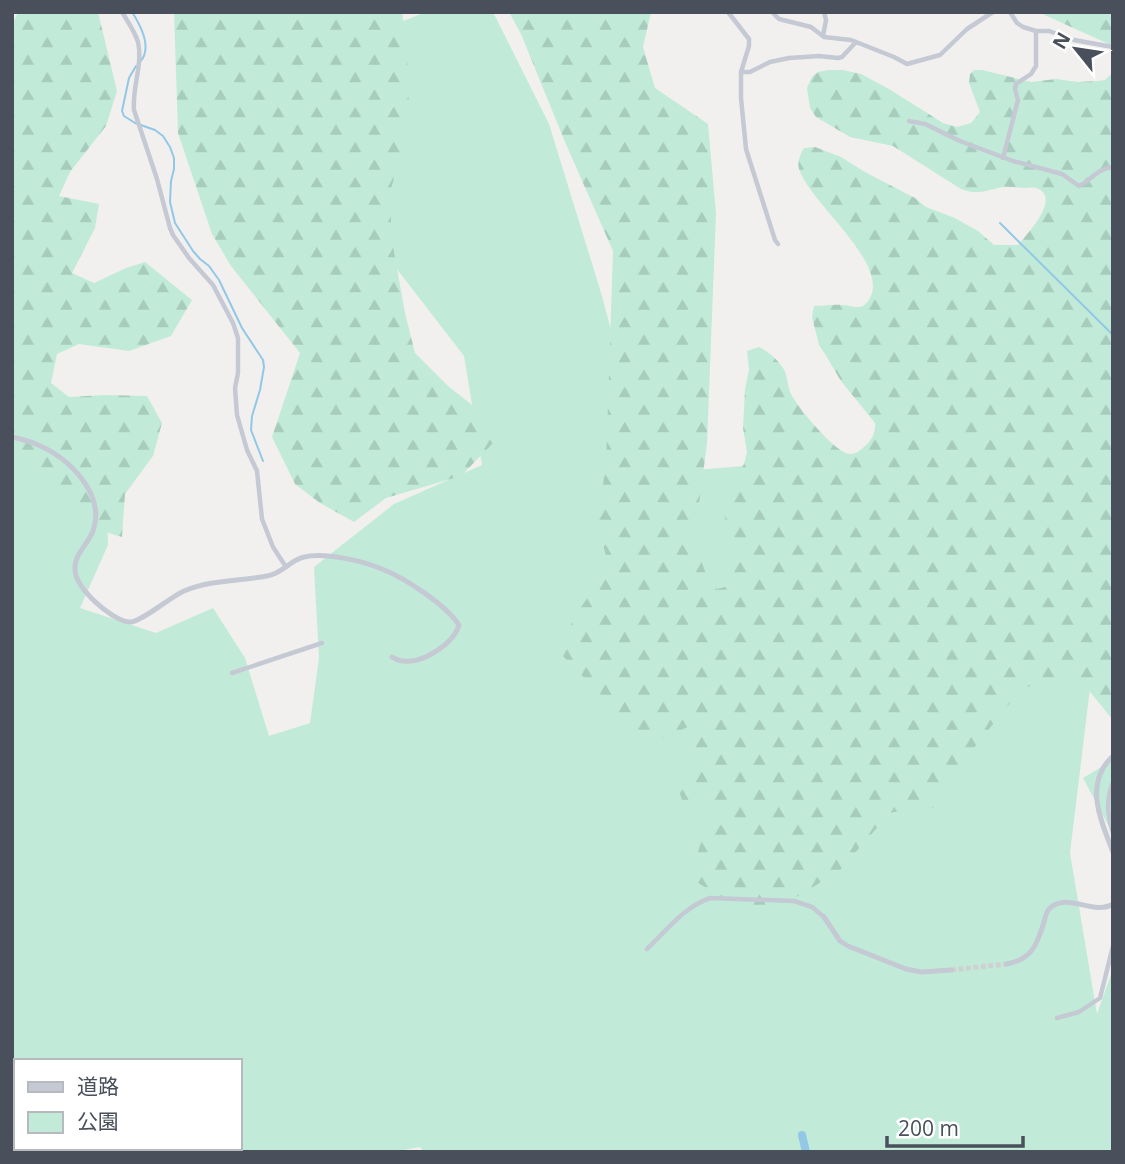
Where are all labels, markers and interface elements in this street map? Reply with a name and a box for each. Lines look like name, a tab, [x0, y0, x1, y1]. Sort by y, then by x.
north arrow	[1041, 14, 1111, 84]
text: N	[1046, 27, 1076, 54]
legend	[14, 1059, 242, 1150]
text: 道路	[77, 1072, 119, 1100]
scale bar	[887, 1104, 1024, 1148]
text: 公園	[77, 1107, 119, 1135]
text: 200 m	[898, 1114, 959, 1142]

